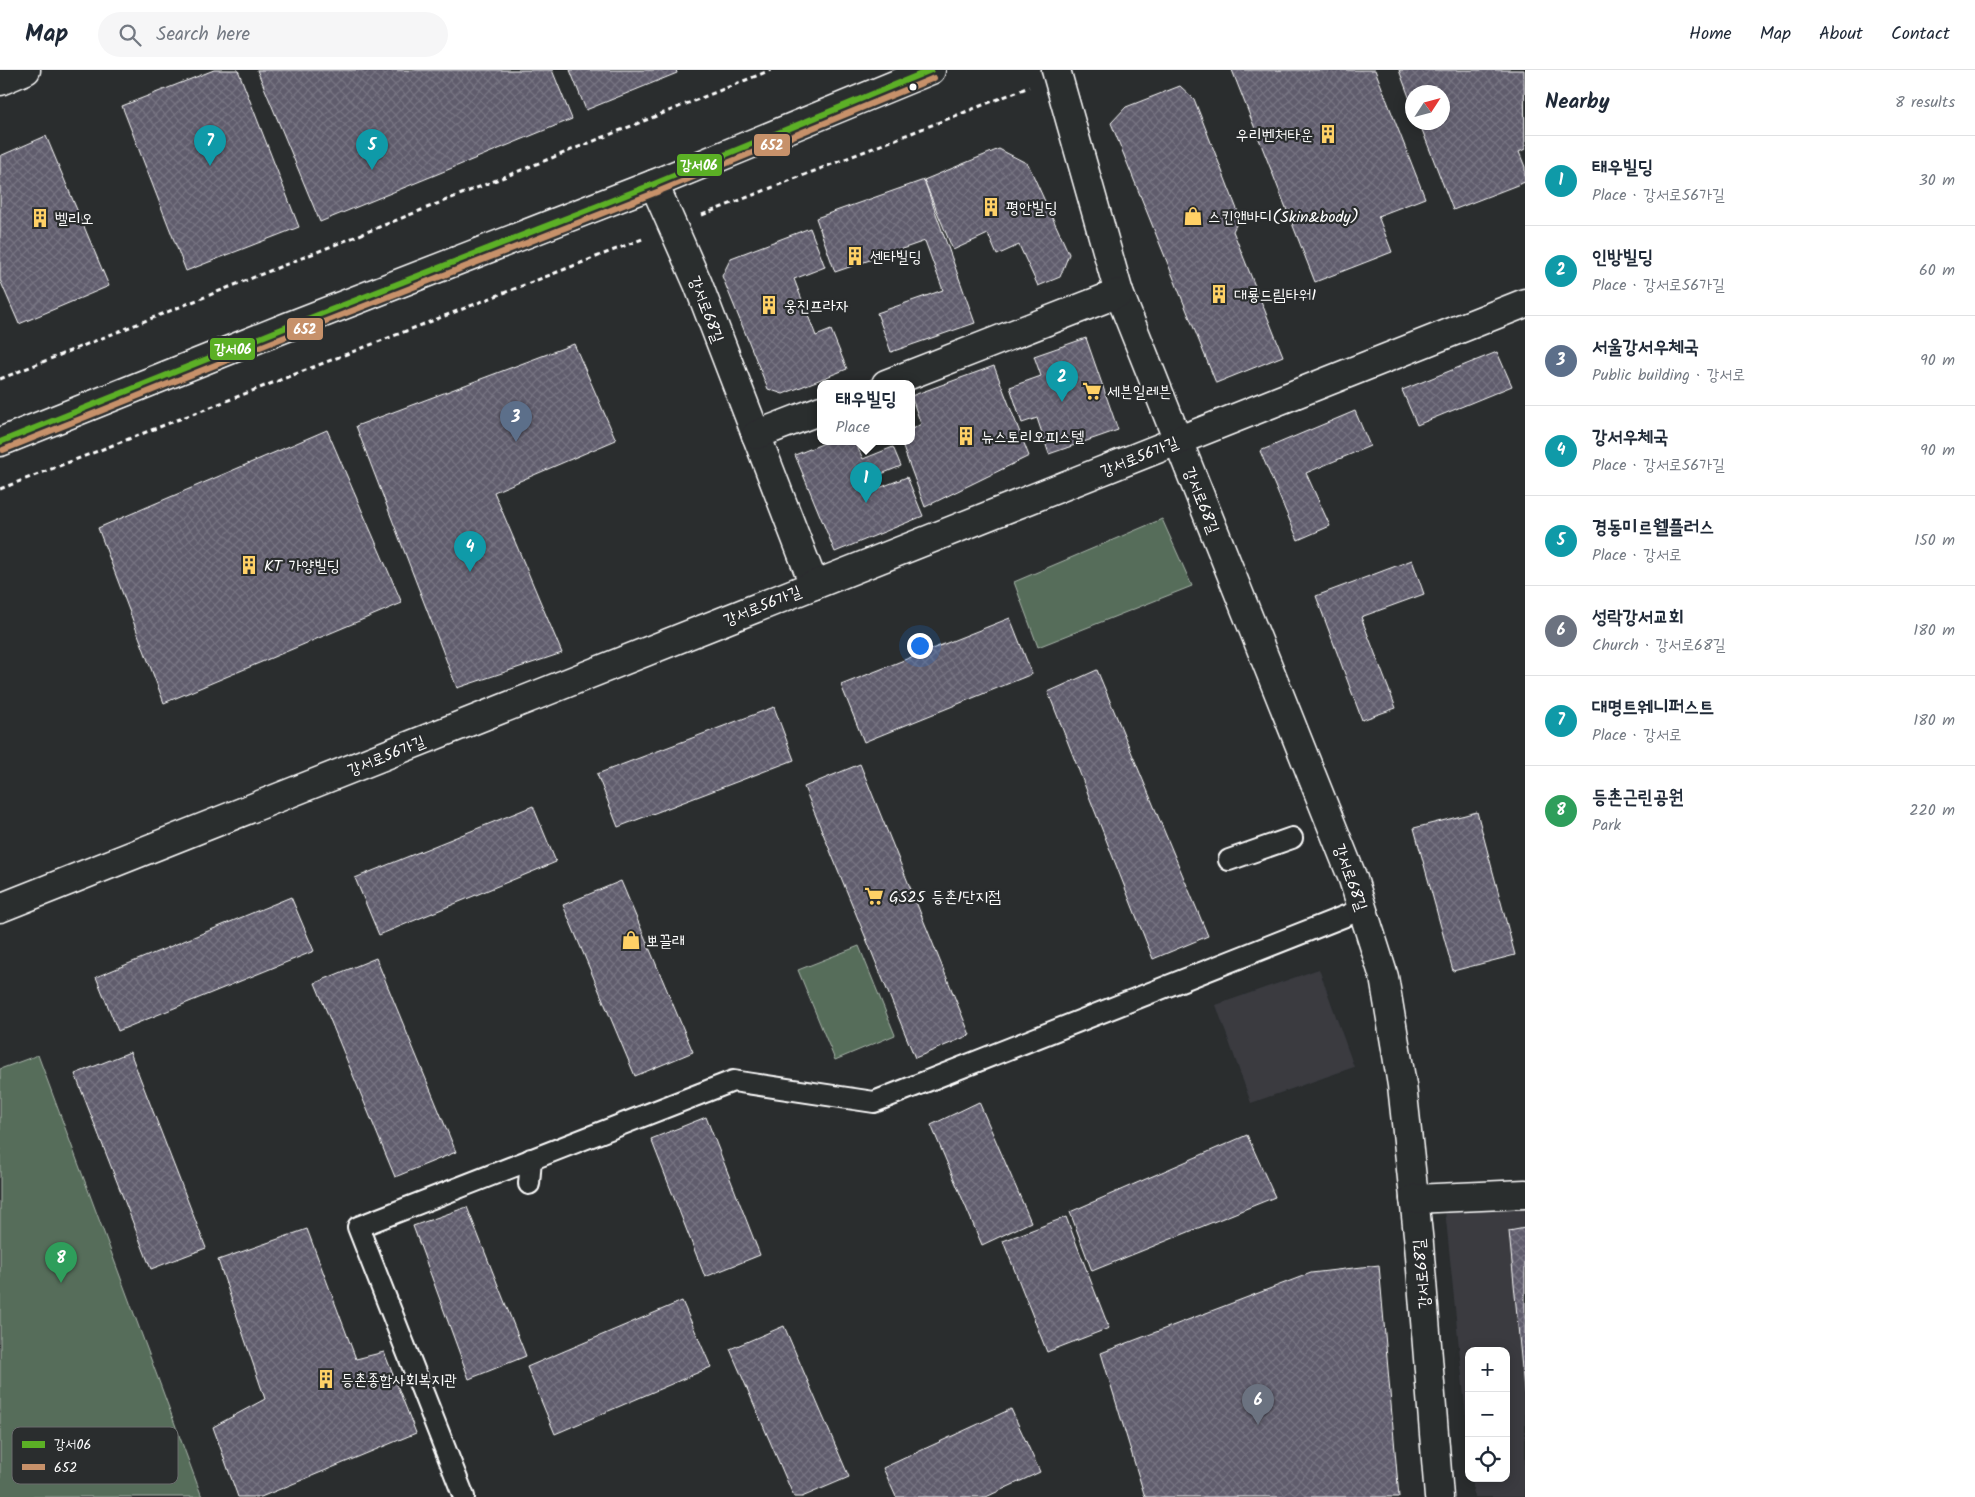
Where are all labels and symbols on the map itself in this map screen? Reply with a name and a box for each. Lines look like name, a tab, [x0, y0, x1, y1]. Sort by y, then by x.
unlabelled marker	[908, 82, 918, 92]
north arrow	[1405, 85, 1450, 130]
place label: 우리벤처타운	[1236, 123, 1313, 148]
building icon: 우리벤처타운	[1317, 123, 1339, 145]
pin: 7	[194, 125, 226, 166]
pin: 5	[356, 129, 388, 170]
line badge: 652	[753, 133, 791, 157]
text: 652	[761, 135, 783, 157]
line badge: 강서06	[676, 153, 723, 177]
text: 강서06	[680, 155, 718, 177]
building icon: 평안빌딩	[980, 196, 1002, 218]
place label: 평안빌딩	[1006, 196, 1058, 221]
shop icon: 스킨앤바디(Skin&body)	[1182, 205, 1204, 227]
place label: 스킨앤바디(Skin&body)	[1208, 205, 1359, 230]
building icon: 벨리오	[29, 207, 51, 229]
place label: 벨리오	[55, 207, 94, 232]
building icon: 센타빌딩	[844, 245, 866, 267]
place label: 센타빌딩	[870, 245, 922, 270]
street label: 강서로68길	[681, 272, 730, 347]
building icon: 대룡드림타워1	[1208, 283, 1230, 305]
place label: 대룡드림타워1	[1234, 283, 1316, 308]
building icon: 웅진프라자	[758, 294, 780, 316]
place label: 웅진프라자	[784, 294, 849, 319]
line badge: 652	[286, 317, 324, 341]
text: 652	[294, 319, 316, 341]
line badge: 강서06	[209, 337, 256, 361]
text: 강서06	[214, 339, 252, 361]
pin: 2	[1046, 361, 1078, 402]
supermarket icon: 세븐일레븐	[1081, 380, 1103, 402]
place label: 세븐일레븐	[1107, 380, 1171, 405]
pin: 3	[500, 401, 532, 442]
building icon: 뉴스토리오피스텔	[955, 425, 977, 447]
place label: 뉴스토리오피스텔	[981, 425, 1084, 450]
street label: 강서로56가길	[1097, 430, 1182, 484]
pin: 1	[850, 462, 882, 503]
street label: 강서로68길	[1176, 463, 1225, 538]
pin: 4	[454, 531, 486, 572]
building icon: KT 가양빌딩	[238, 554, 260, 576]
place label: KT 가양빌딩	[264, 554, 340, 579]
street label: 강서로56가길	[720, 579, 805, 633]
your location	[907, 633, 933, 659]
street label: 강서로56가길	[344, 729, 429, 783]
street label: 강서로68길	[1326, 840, 1373, 915]
supermarket icon: GS25 등촌1단지점	[863, 885, 885, 907]
place label: GS25 등촌1단지점	[889, 885, 1001, 910]
shop icon: 뽀끌래	[620, 929, 642, 951]
place label: 뽀끌래	[646, 929, 685, 954]
street label: 강서로68길	[1407, 1238, 1438, 1310]
pin: 8	[45, 1242, 77, 1283]
building icon: 등촌종합사회복지관	[315, 1368, 337, 1390]
place label: 등촌종합사회복지관	[341, 1368, 457, 1393]
pin: 6	[1242, 1384, 1274, 1425]
legend	[12, 1427, 178, 1484]
text: 강서06	[54, 1434, 91, 1456]
text: 652	[54, 1457, 77, 1479]

